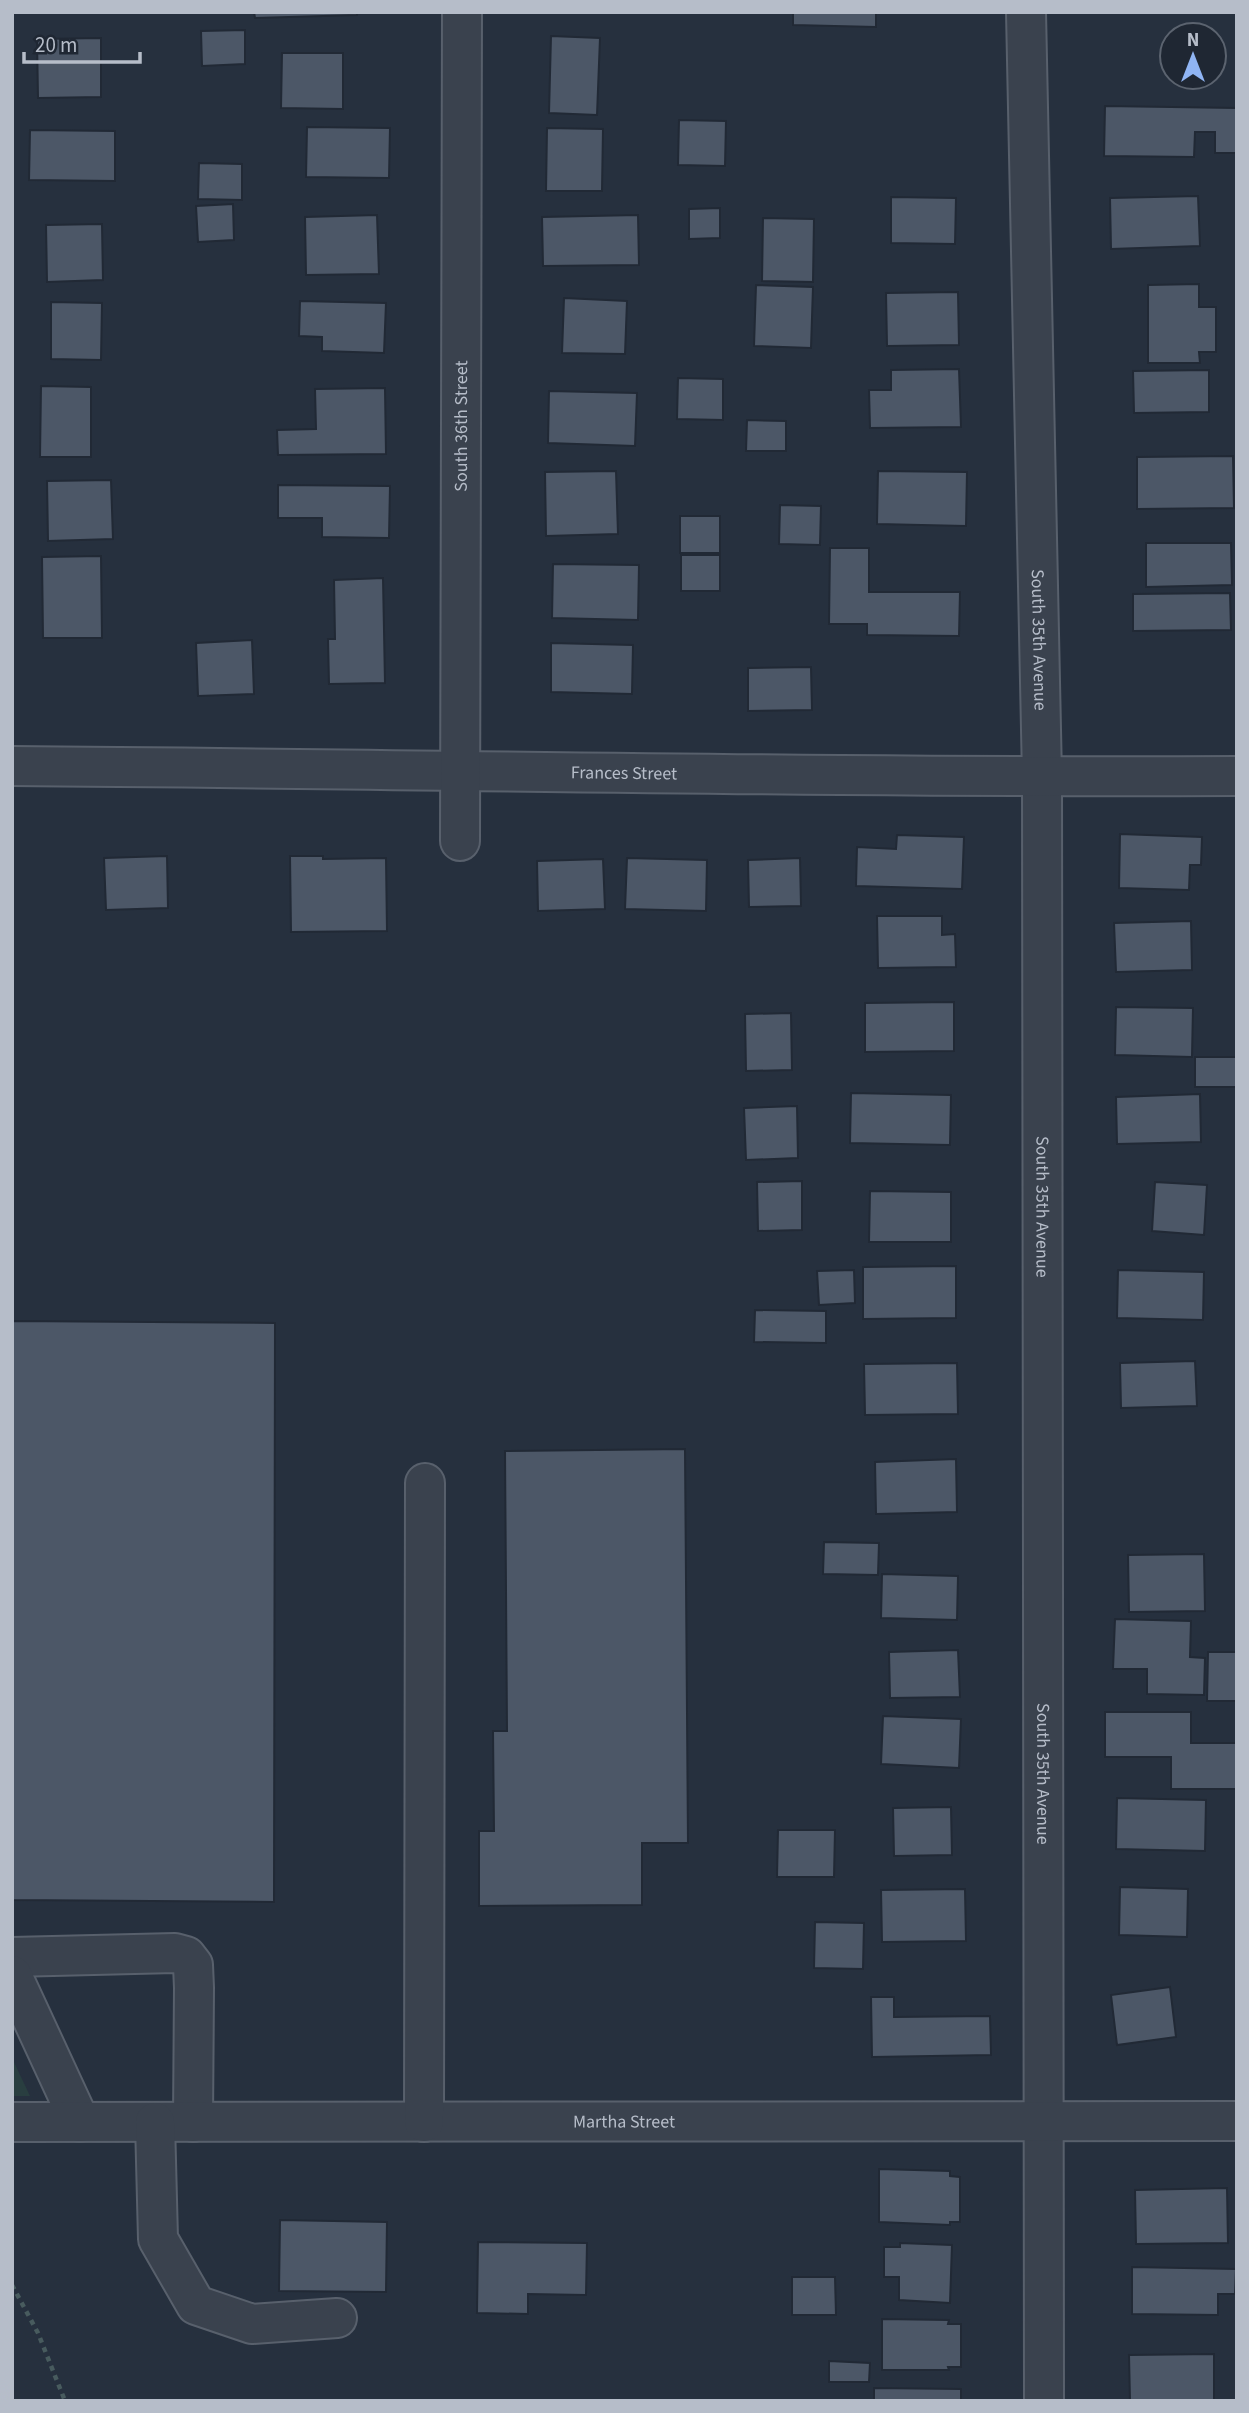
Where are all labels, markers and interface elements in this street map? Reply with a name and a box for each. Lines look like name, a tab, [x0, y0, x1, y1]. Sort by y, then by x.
scale bar	[24, 21, 140, 65]
north arrow	[1158, 21, 1228, 91]
text: N	[1187, 27, 1199, 54]
text: 20 m	[35, 30, 77, 60]
street label: South 36th Street	[449, 360, 474, 492]
street label: South 35th Avenue	[1025, 569, 1053, 711]
street label: Frances Street	[571, 760, 677, 786]
street label: South 35th Avenue	[1029, 1136, 1055, 1278]
street label: South 35th Avenue	[1030, 1703, 1055, 1845]
street label: Martha Street	[573, 2109, 675, 2135]

